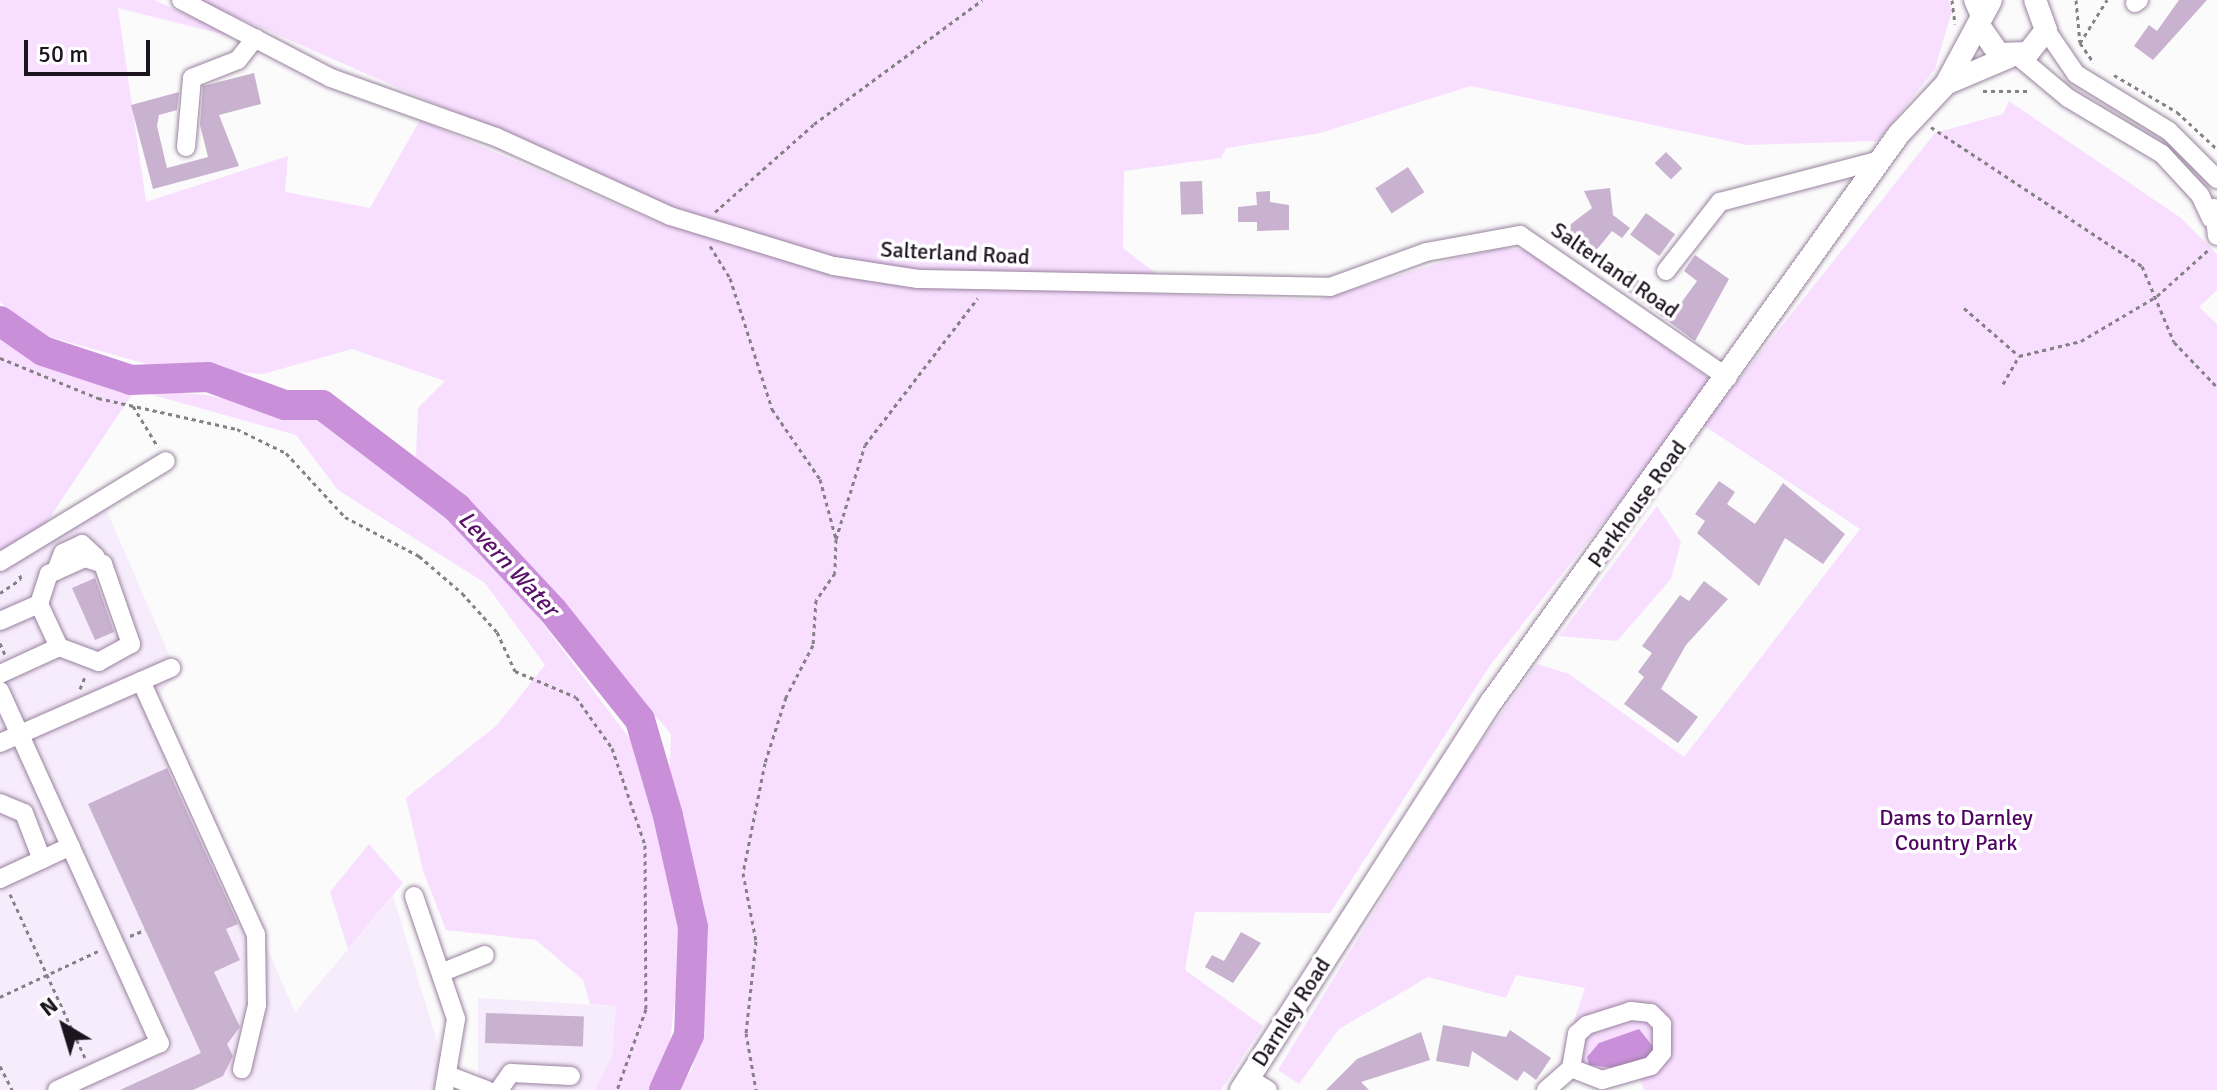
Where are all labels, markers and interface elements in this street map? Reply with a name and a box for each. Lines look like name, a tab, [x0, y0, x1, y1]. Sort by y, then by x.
scale bar	[28, 24, 154, 74]
text: 50 m	[38, 39, 88, 69]
street label: Salterland Road	[1546, 216, 1684, 324]
street label: Salterland Road	[880, 236, 1030, 270]
street label: Parkhouse Road	[1582, 435, 1692, 573]
water label: Levern Water	[452, 505, 564, 623]
park label: Dams to Darnley Country Park	[1879, 804, 2033, 856]
street label: Darnley Road	[1246, 953, 1336, 1071]
north arrow	[24, 986, 104, 1066]
text: N	[35, 991, 63, 1022]

